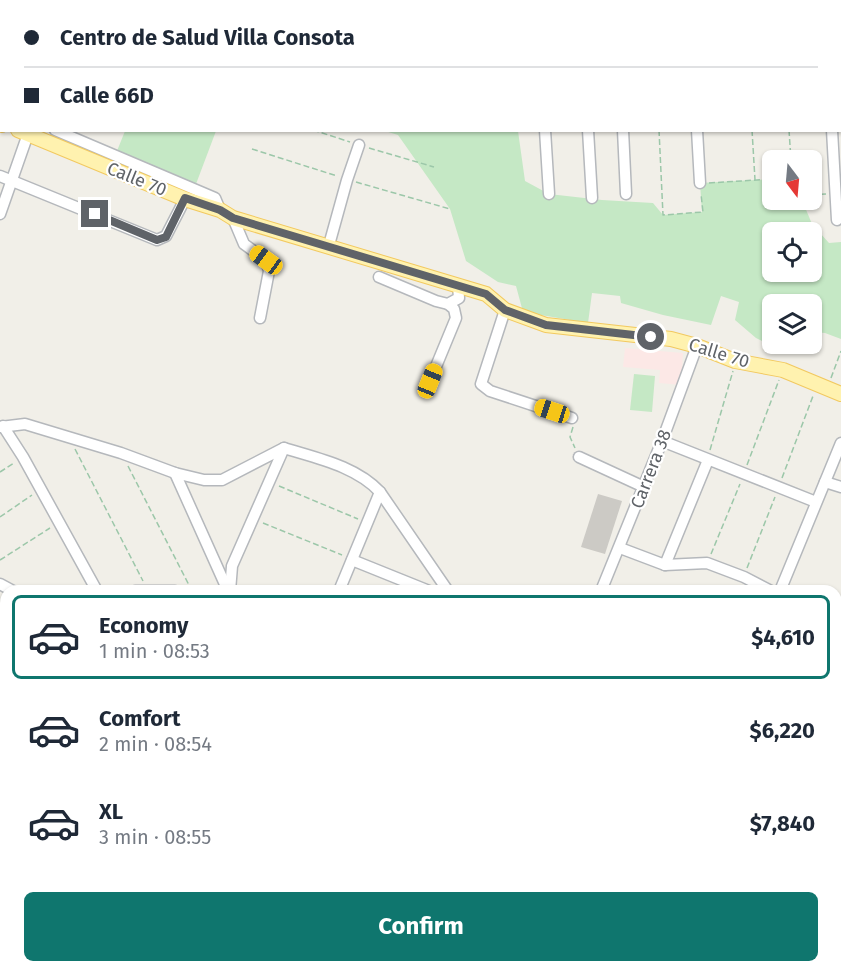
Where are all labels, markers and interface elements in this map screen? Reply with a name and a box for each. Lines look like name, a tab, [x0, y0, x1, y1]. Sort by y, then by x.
text: Centro de Salud Villa Consota	[60, 24, 355, 51]
text: Calle 66D	[60, 82, 154, 109]
north arrow	[762, 150, 822, 210]
map controls	[762, 150, 822, 354]
street label: Calle 70	[104, 157, 170, 201]
route end	[81, 200, 108, 227]
button: locate	[762, 222, 822, 282]
car	[246, 242, 286, 278]
button: layers	[762, 294, 822, 354]
route start	[637, 323, 664, 350]
street label: Calle 70	[686, 333, 752, 373]
car	[415, 361, 445, 401]
car	[532, 397, 572, 425]
street label: Carrera 38	[626, 426, 676, 512]
icon: car	[27, 610, 81, 664]
text: Economy	[99, 612, 188, 639]
text: $4,610	[751, 624, 815, 651]
text: 1 min · 08:53	[99, 639, 210, 663]
icon: car	[27, 703, 81, 757]
text: Comfort	[99, 705, 180, 732]
text: $6,220	[750, 717, 815, 744]
text: 2 min · 08:54	[99, 732, 212, 756]
icon: car	[27, 796, 81, 850]
text: XL	[99, 798, 123, 825]
text: $7,840	[750, 810, 815, 837]
text: 3 min · 08:55	[99, 825, 211, 849]
button: Confirm	[24, 892, 818, 961]

